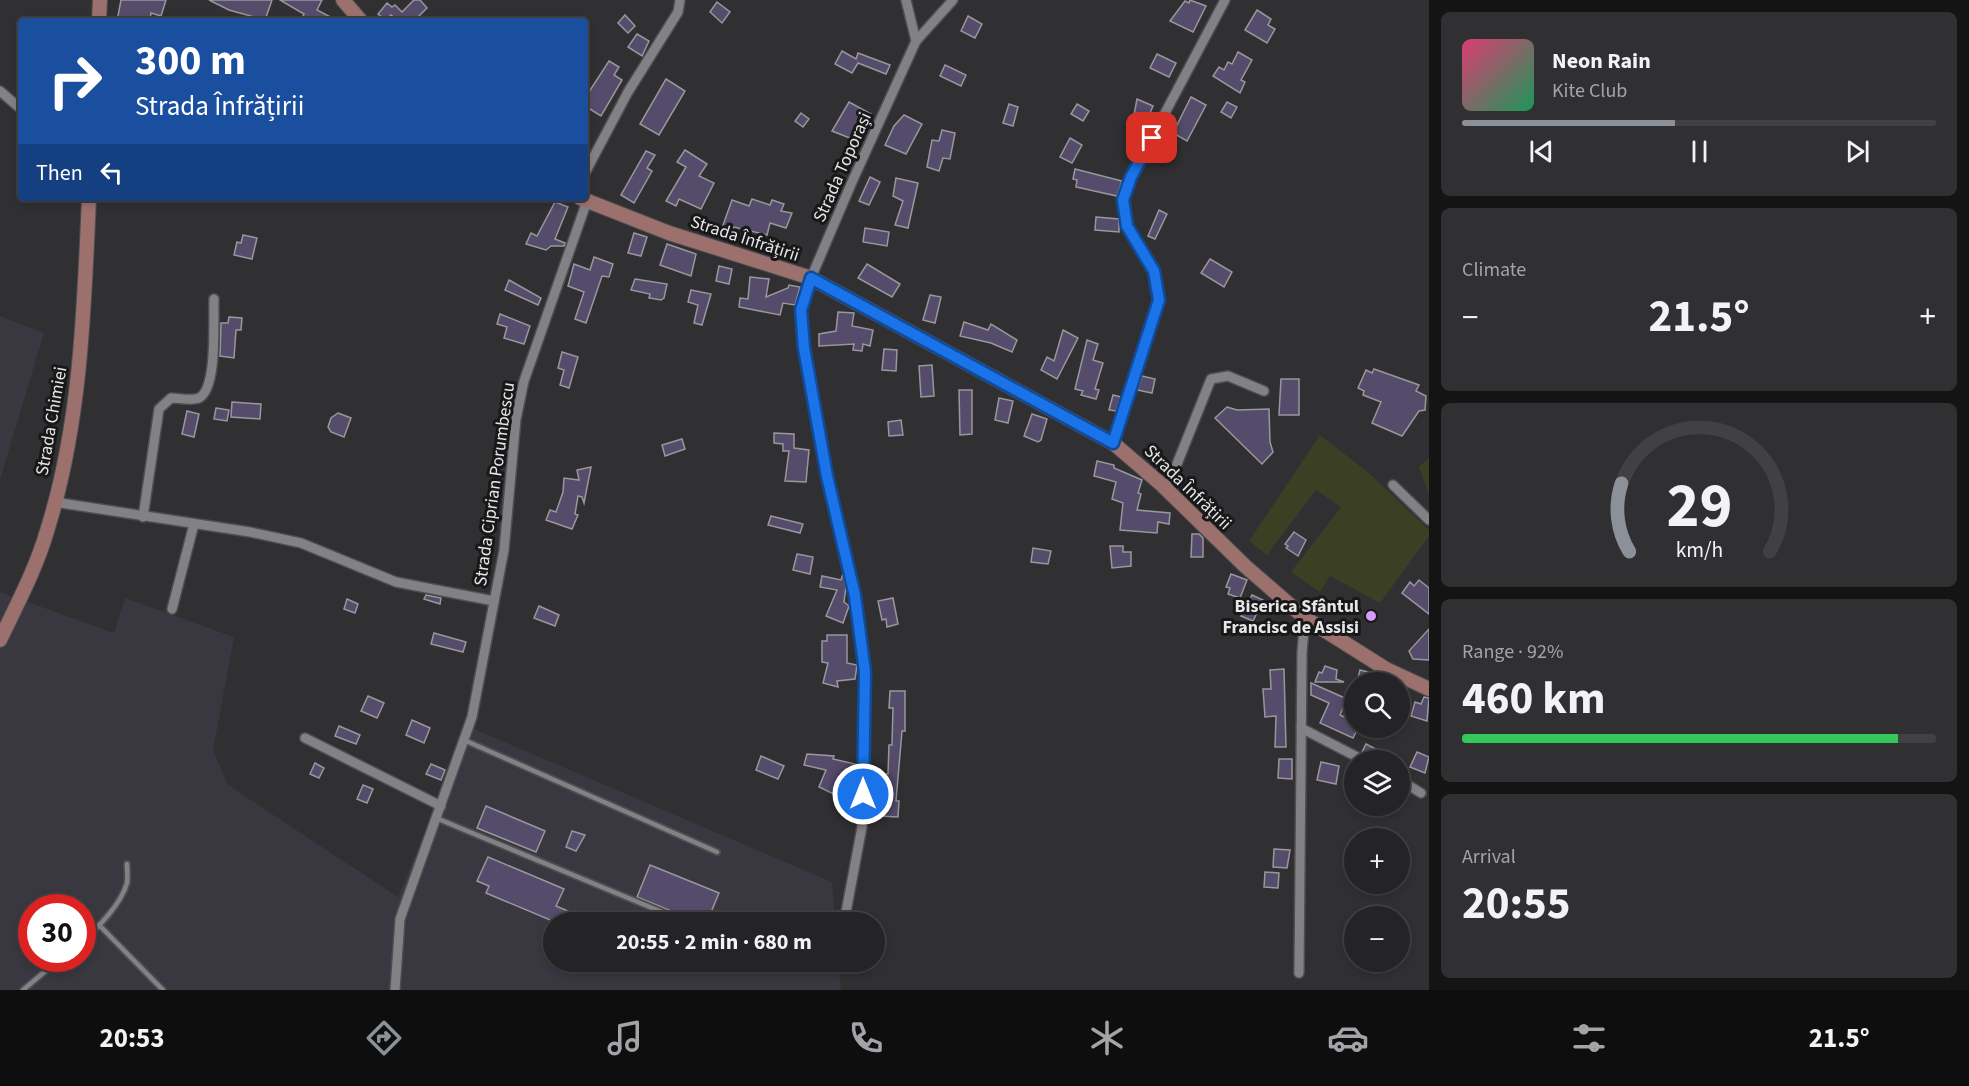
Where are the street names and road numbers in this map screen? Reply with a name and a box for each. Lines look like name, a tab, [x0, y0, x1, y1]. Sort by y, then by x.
street label: Strada Toporași	[807, 108, 878, 226]
street label: Strada Înfrățirii	[687, 209, 802, 268]
street label: Strada Chimiei	[30, 365, 73, 477]
street label: Strada Ciprian Porumbescu	[468, 381, 521, 588]
street label: Strada Înfrățirii	[1138, 439, 1237, 536]

